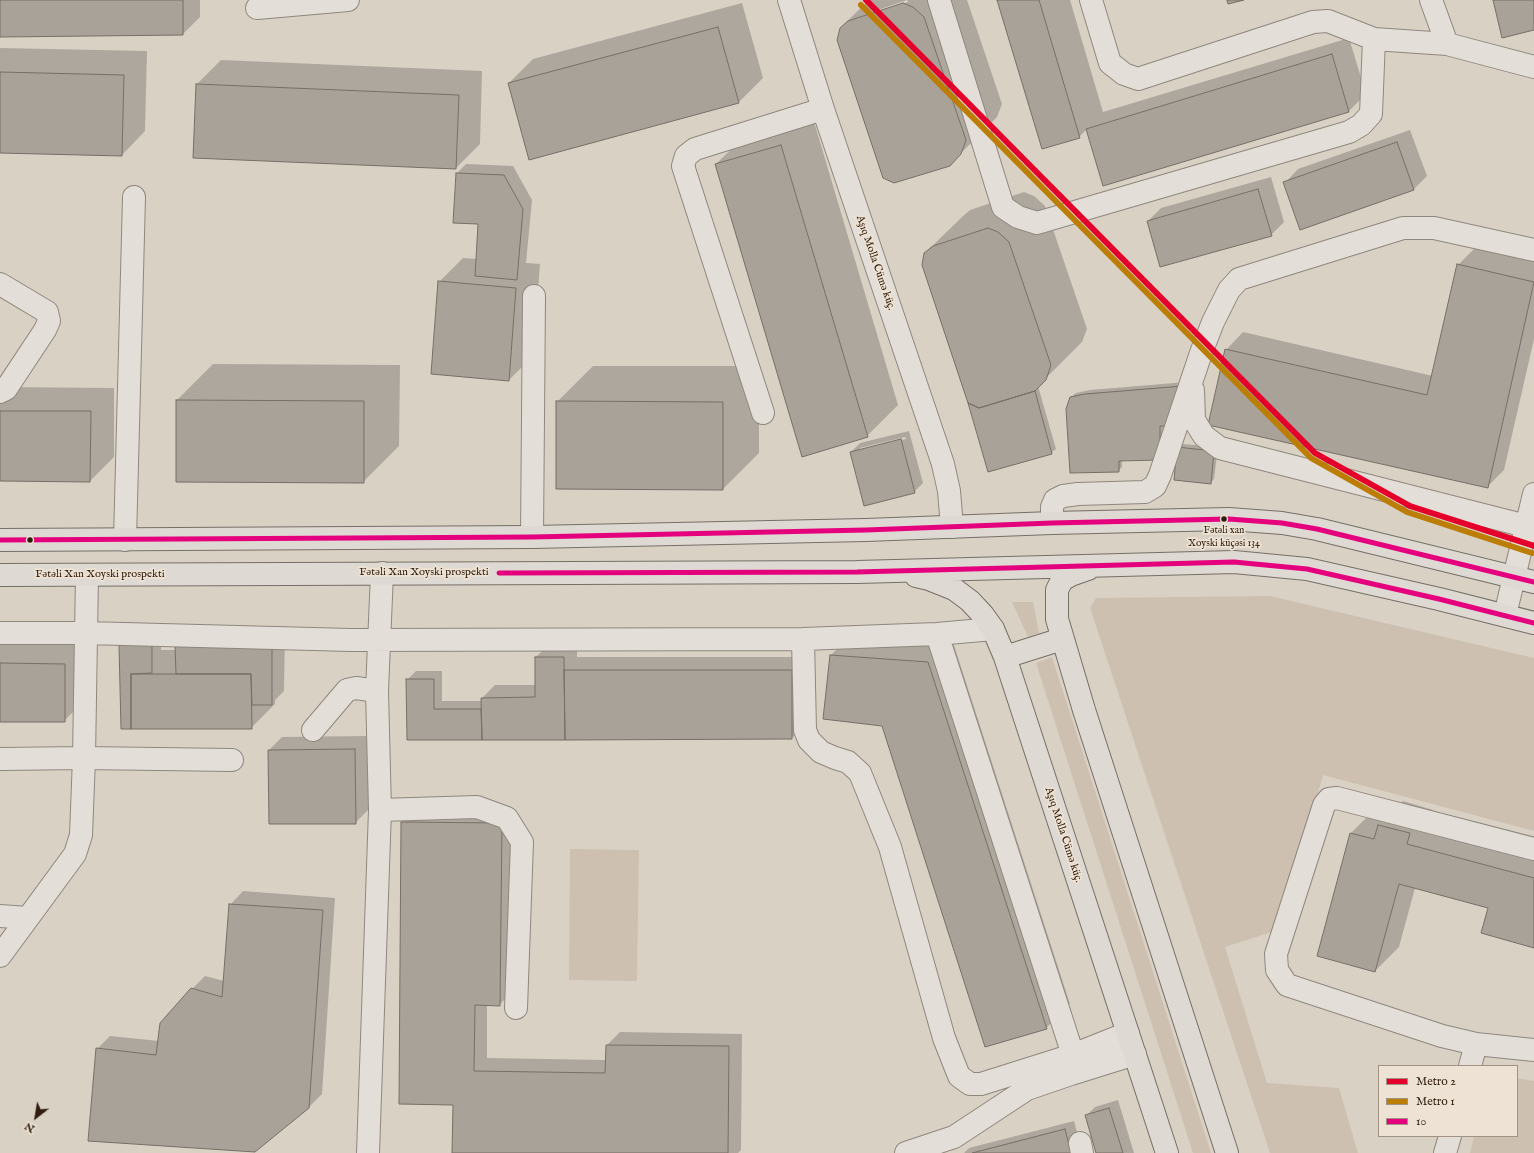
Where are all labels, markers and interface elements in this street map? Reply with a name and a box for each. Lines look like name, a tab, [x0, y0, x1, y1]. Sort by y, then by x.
street label: Aşıq Molla Cümə küç.	[853, 214, 897, 312]
marker: Fətəli xan Xoyski küçəsi 134	[1219, 514, 1229, 524]
place label: Fətəli xan Xoyski küçəsi 134	[1188, 525, 1260, 548]
unlabelled marker	[25, 535, 35, 545]
street label: Fətəli Xan Xoyski prospekti	[359, 566, 489, 580]
street label: Fətəli Xan Xoyski prospekti	[35, 568, 165, 582]
street label: Aşıq Molla Cümə küç.	[1041, 786, 1085, 884]
legend	[1378, 1065, 1518, 1137]
text: Metro 2	[1416, 1074, 1456, 1089]
text: Metro 1	[1416, 1094, 1455, 1109]
north arrow	[16, 1097, 56, 1137]
text: 10	[1416, 1114, 1426, 1129]
text: N	[22, 1119, 38, 1136]

